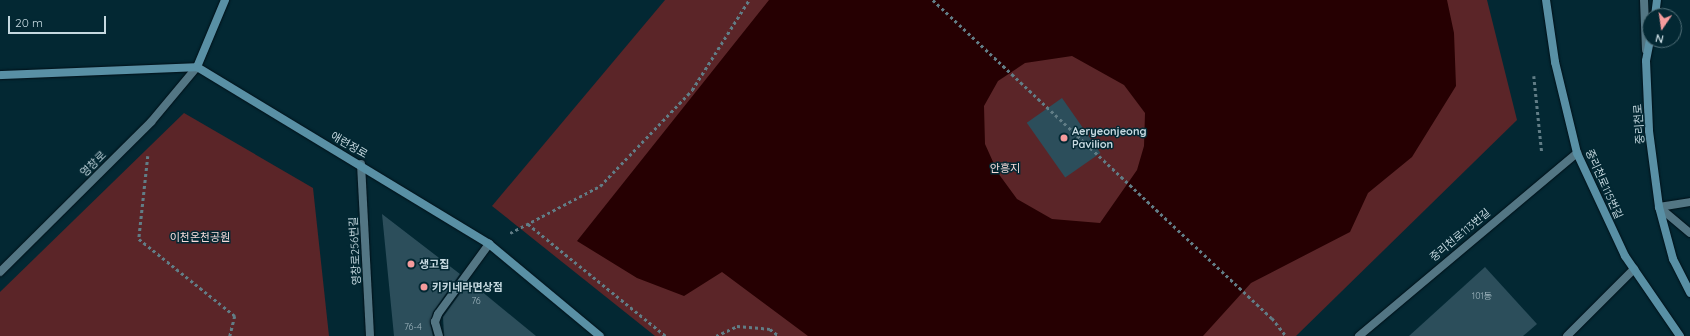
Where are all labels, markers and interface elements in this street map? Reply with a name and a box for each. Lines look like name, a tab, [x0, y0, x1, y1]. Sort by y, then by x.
scale bar	[10, 8, 108, 34]
north arrow	[1642, 8, 1682, 48]
text: 20 m	[15, 15, 43, 30]
text: N	[1654, 31, 1665, 46]
street label: 중리천로	[1631, 103, 1647, 145]
place label: Aeryeonjeong Pavilion	[1072, 125, 1147, 151]
street label: 애련정로	[328, 129, 370, 161]
marker: Aeryeonjeong Pavilion	[1059, 133, 1069, 143]
street label: 중리천로115번길	[1583, 147, 1625, 221]
street label: 영창로	[78, 149, 108, 179]
park label: 안흥지	[990, 161, 1020, 175]
street label: 중리천로113번길	[1427, 206, 1493, 264]
street label: 영창로256번길	[347, 216, 363, 286]
park label: 이천온천공원	[170, 230, 230, 244]
place label: 생고집	[419, 257, 449, 271]
marker: 생고집	[406, 259, 416, 269]
place label: 키키네라면상점	[432, 280, 503, 294]
marker: 키키네라면상점	[419, 282, 429, 292]
house number: 101동	[1472, 291, 1492, 301]
house number: 76	[471, 296, 481, 306]
house number: 76-4	[404, 322, 422, 332]

